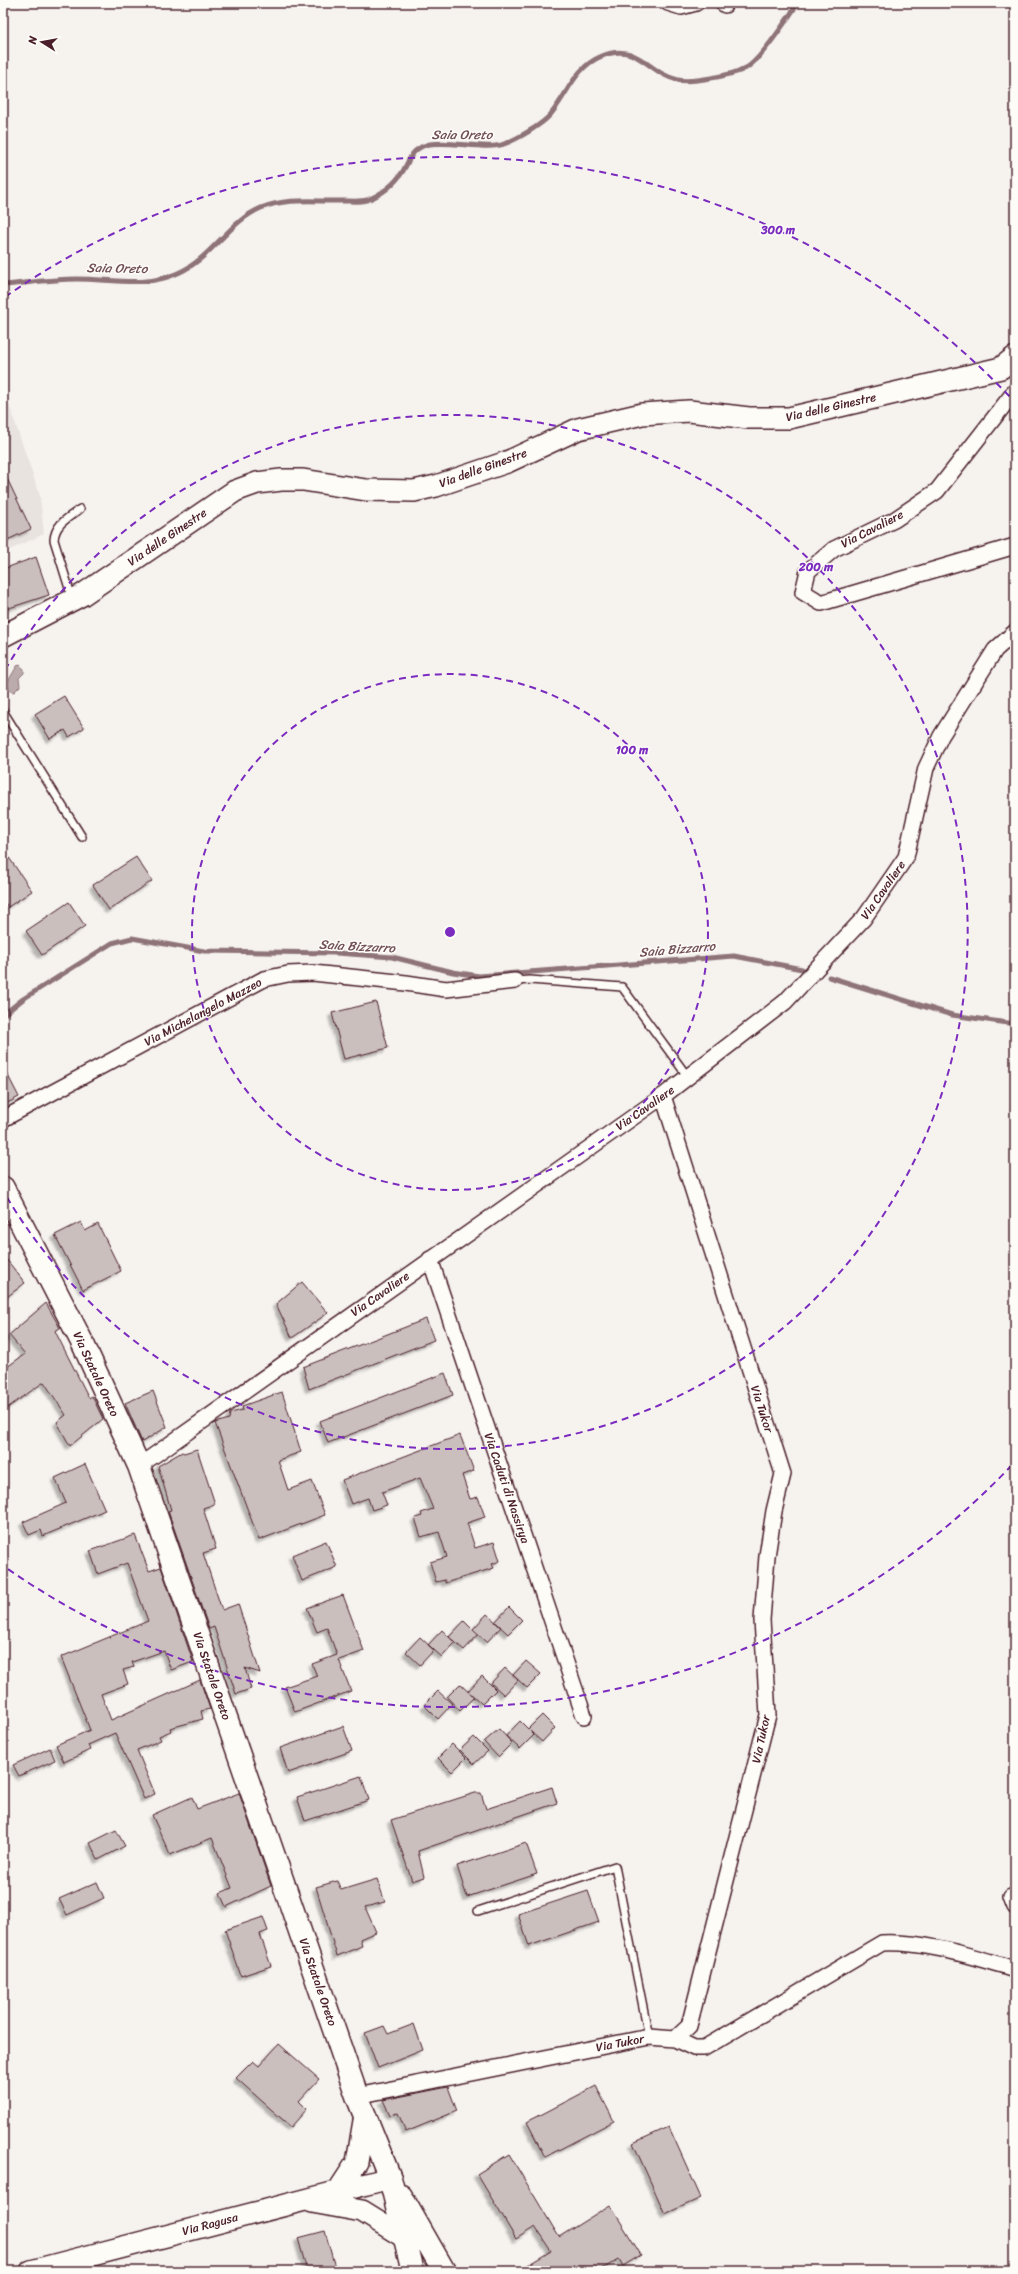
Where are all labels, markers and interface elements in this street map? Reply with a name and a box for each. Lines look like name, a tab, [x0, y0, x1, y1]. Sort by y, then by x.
north arrow	[22, 22, 62, 62]
text: N	[22, 34, 43, 47]
water label: Saia Oreto	[432, 123, 494, 146]
text: 300 m	[760, 219, 796, 241]
water label: Saia Oreto	[86, 256, 149, 280]
street label: Via delle Ginestre	[784, 386, 878, 428]
street label: Via delle Ginestre	[436, 442, 530, 494]
street label: Via delle Ginestre	[123, 502, 211, 572]
street label: Via Cavaliere	[837, 504, 907, 554]
text: 200 m	[798, 556, 834, 578]
text: 100 m	[616, 739, 649, 761]
street label: Via Cavaliere	[854, 856, 912, 924]
centre of rings	[443, 925, 457, 939]
water label: Saia Bizzarro	[318, 933, 397, 960]
water label: Saia Bizzarro	[638, 934, 717, 964]
street label: Via Michelangelo Mazzeo	[140, 972, 266, 1052]
street label: Via Cavaliere	[611, 1079, 679, 1137]
street label: Via Cavaliere	[346, 1265, 414, 1323]
street label: Via Statale Oreto	[67, 1328, 125, 1420]
street label: Via Tukor	[744, 1382, 780, 1437]
street label: Via Caduti di Nassirya	[478, 1430, 536, 1546]
street label: Via Statale Oreto	[187, 1629, 237, 1723]
street label: Via Tukor	[745, 1712, 777, 1765]
street label: Via Statale Oreto	[293, 1935, 343, 2029]
street label: Via Tukor	[594, 2027, 647, 2058]
street label: Via Ragusa	[180, 2206, 241, 2242]

